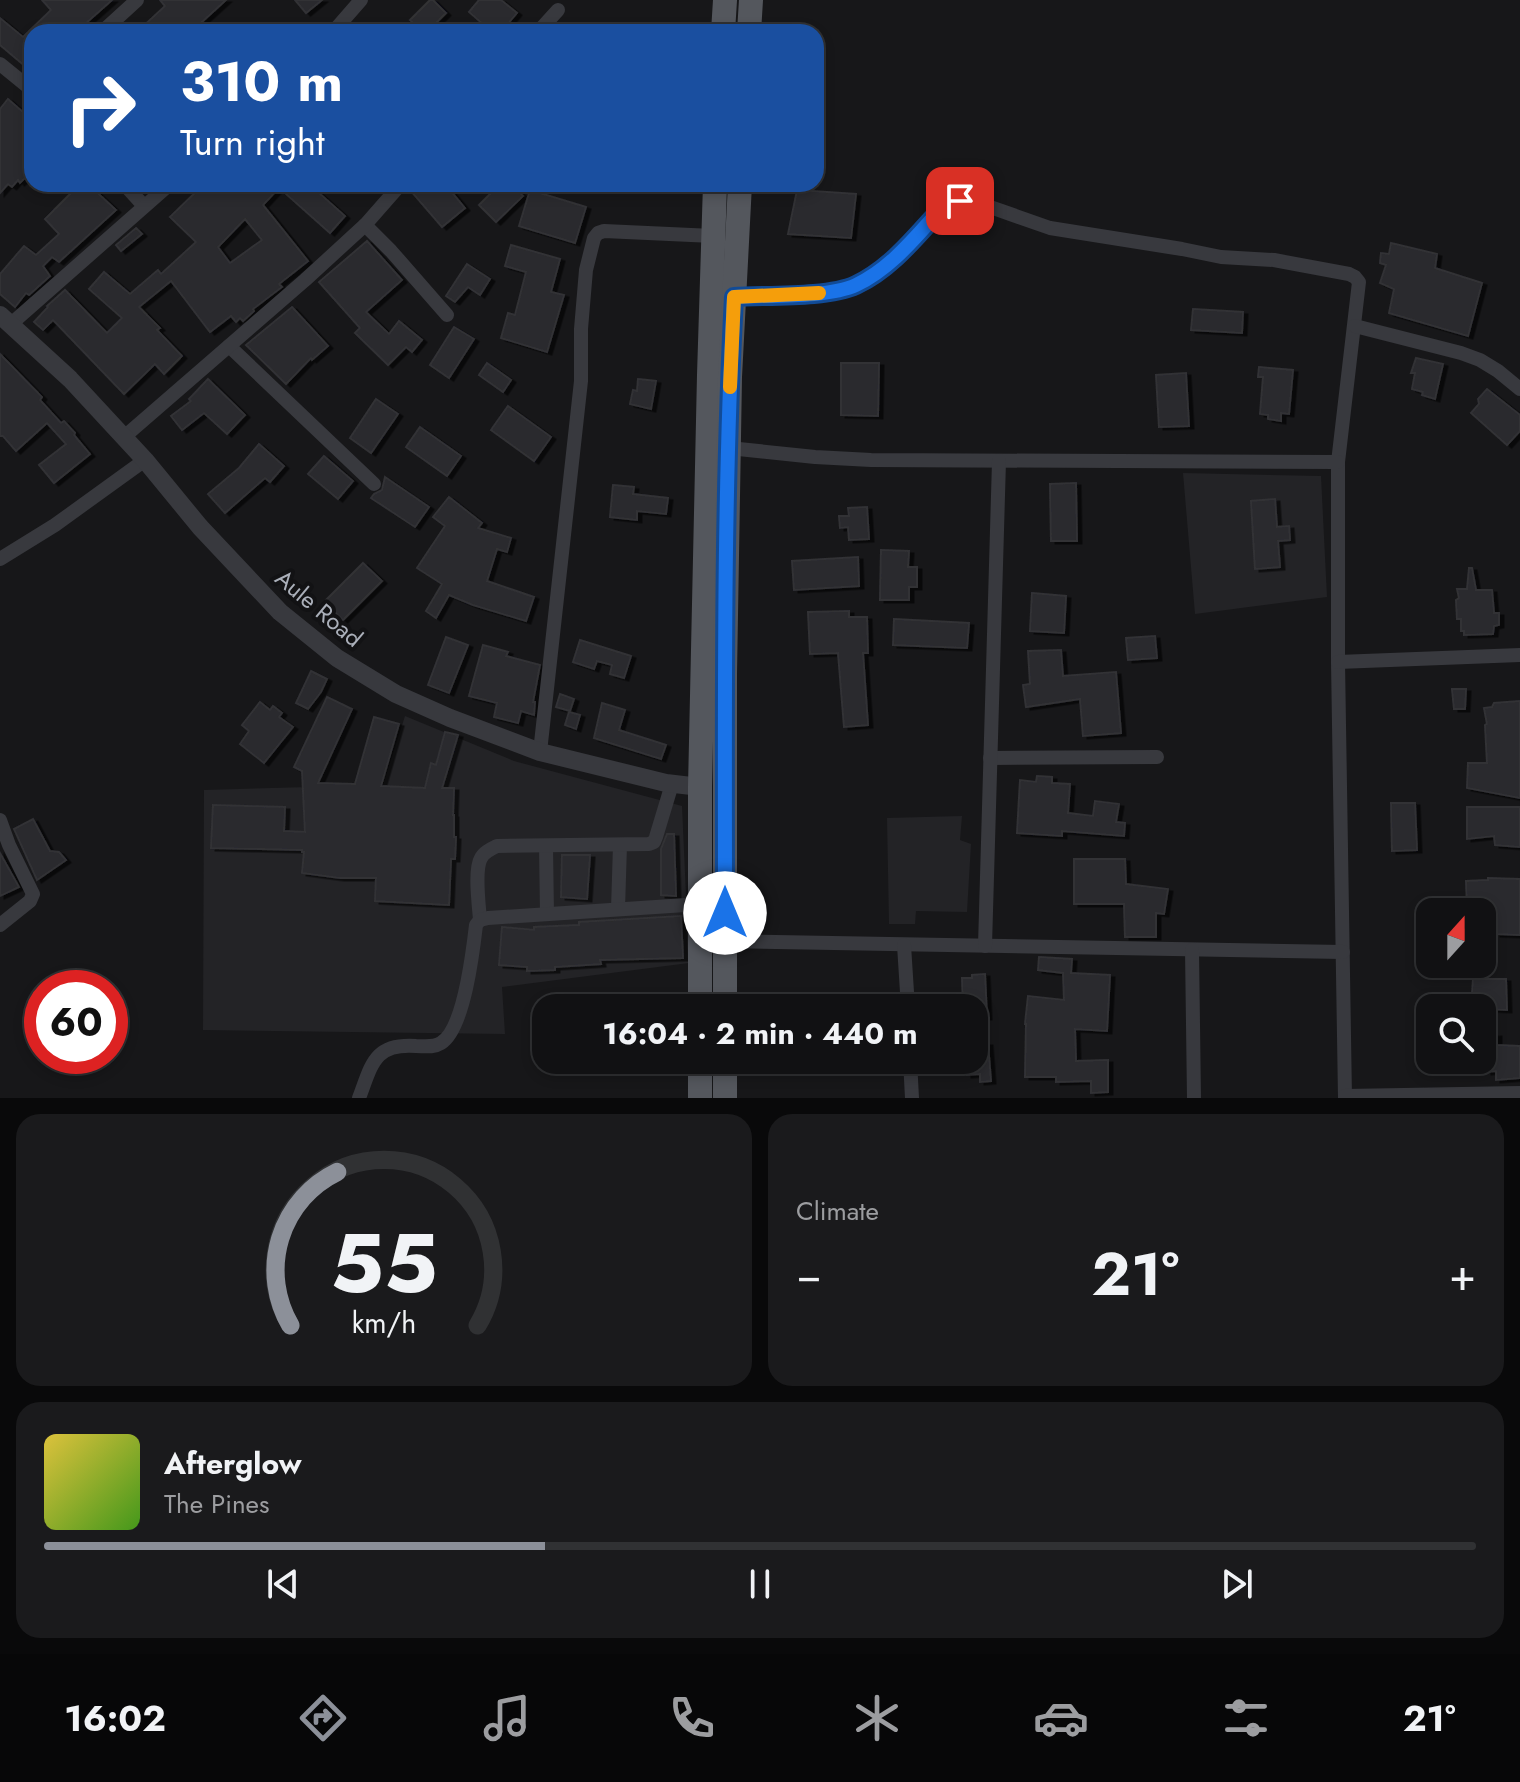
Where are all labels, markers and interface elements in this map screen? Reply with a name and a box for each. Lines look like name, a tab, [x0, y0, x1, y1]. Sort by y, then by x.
text: 310 m	[180, 41, 343, 122]
icon: right	[48, 56, 152, 160]
text: Turn right	[180, 116, 325, 168]
pin	[926, 167, 994, 235]
icon: arrive	[938, 179, 982, 223]
street label: Aule Road	[268, 561, 370, 655]
position arrow	[683, 871, 767, 955]
north arrow	[1416, 898, 1496, 978]
map controls	[1416, 898, 1496, 1074]
speed limit sign: 60	[24, 970, 128, 1074]
button: search	[1416, 994, 1496, 1074]
text: 16:04 · 2 min · 440 m	[602, 1012, 918, 1055]
text: Climate	[796, 1192, 879, 1230]
text: 55	[330, 1203, 438, 1323]
text: 21°	[1092, 1231, 1179, 1318]
text: −	[796, 1243, 822, 1307]
text: +	[1449, 1243, 1476, 1307]
text: km/h	[352, 1302, 416, 1344]
text: Afterglow	[164, 1442, 301, 1485]
text: The Pines	[164, 1485, 269, 1523]
icon: previous	[261, 1562, 305, 1606]
icon: pause	[738, 1562, 782, 1606]
icon: next	[1215, 1562, 1259, 1606]
icon: directions	[295, 1690, 351, 1746]
icon: music	[479, 1690, 535, 1746]
icon: phone	[664, 1690, 720, 1746]
icon: climate	[849, 1690, 905, 1746]
icon: car	[1033, 1690, 1089, 1746]
icon: filters	[1218, 1690, 1274, 1746]
text: 16:02	[64, 1692, 166, 1744]
text: 21°	[1403, 1692, 1456, 1744]

